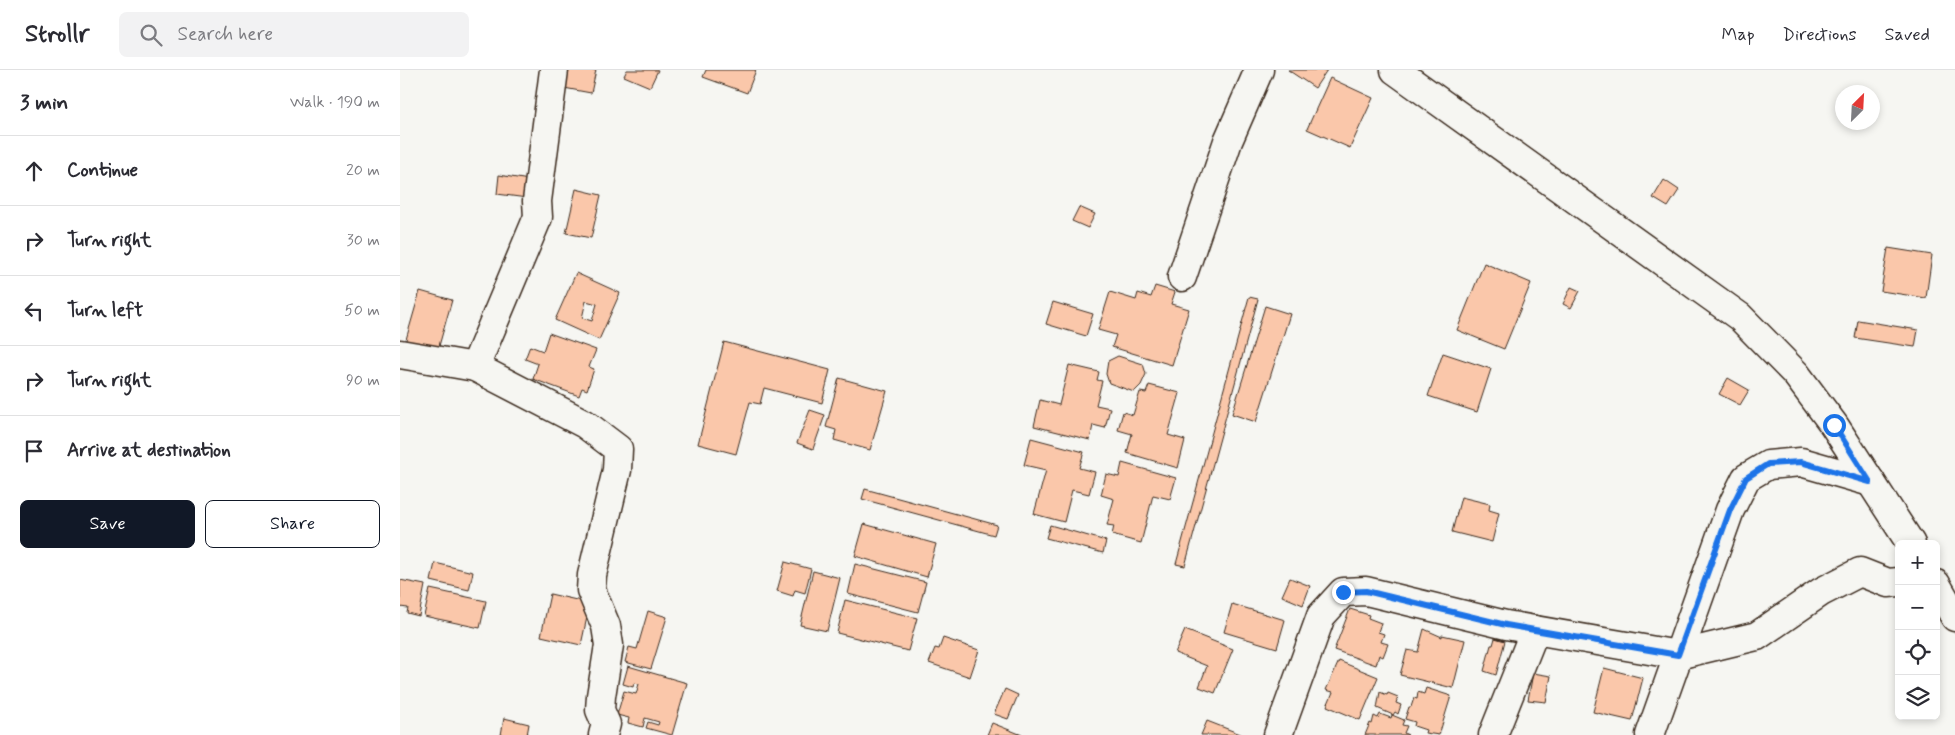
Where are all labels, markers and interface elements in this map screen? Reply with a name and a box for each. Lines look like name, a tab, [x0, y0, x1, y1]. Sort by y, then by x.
search box	[119, 12, 469, 57]
text: Strollr	[25, 19, 89, 50]
icon: search	[137, 21, 165, 49]
text: Search here	[177, 22, 273, 47]
text: Map	[1722, 23, 1755, 47]
text: Directions	[1783, 23, 1857, 47]
text: Saved	[1885, 23, 1930, 47]
north arrow	[1835, 85, 1880, 130]
text: 3 min	[20, 89, 68, 117]
text: Walk · 190 m	[290, 92, 380, 113]
icon: ahead	[20, 157, 48, 185]
text: Continue	[67, 158, 138, 183]
text: 20 m	[346, 160, 380, 181]
icon: right	[20, 227, 48, 255]
text: Turn right	[67, 228, 151, 253]
text: 30 m	[347, 230, 380, 251]
icon: left	[20, 297, 48, 325]
text: Turn left	[67, 298, 143, 323]
text: 50 m	[344, 300, 380, 321]
icon: right	[20, 367, 48, 395]
text: Turn right	[67, 368, 151, 393]
text: 90 m	[346, 370, 380, 391]
route start	[1823, 414, 1846, 437]
icon: arrive	[20, 437, 48, 465]
text: Arrive at destination	[67, 438, 231, 463]
button: Save	[20, 500, 195, 548]
button: Share	[205, 500, 380, 548]
map controls	[1895, 540, 1940, 720]
button: +	[1895, 540, 1940, 585]
route end	[1332, 581, 1355, 604]
button: −	[1895, 585, 1940, 630]
button: locate	[1895, 630, 1940, 675]
button: layers	[1895, 675, 1940, 720]

